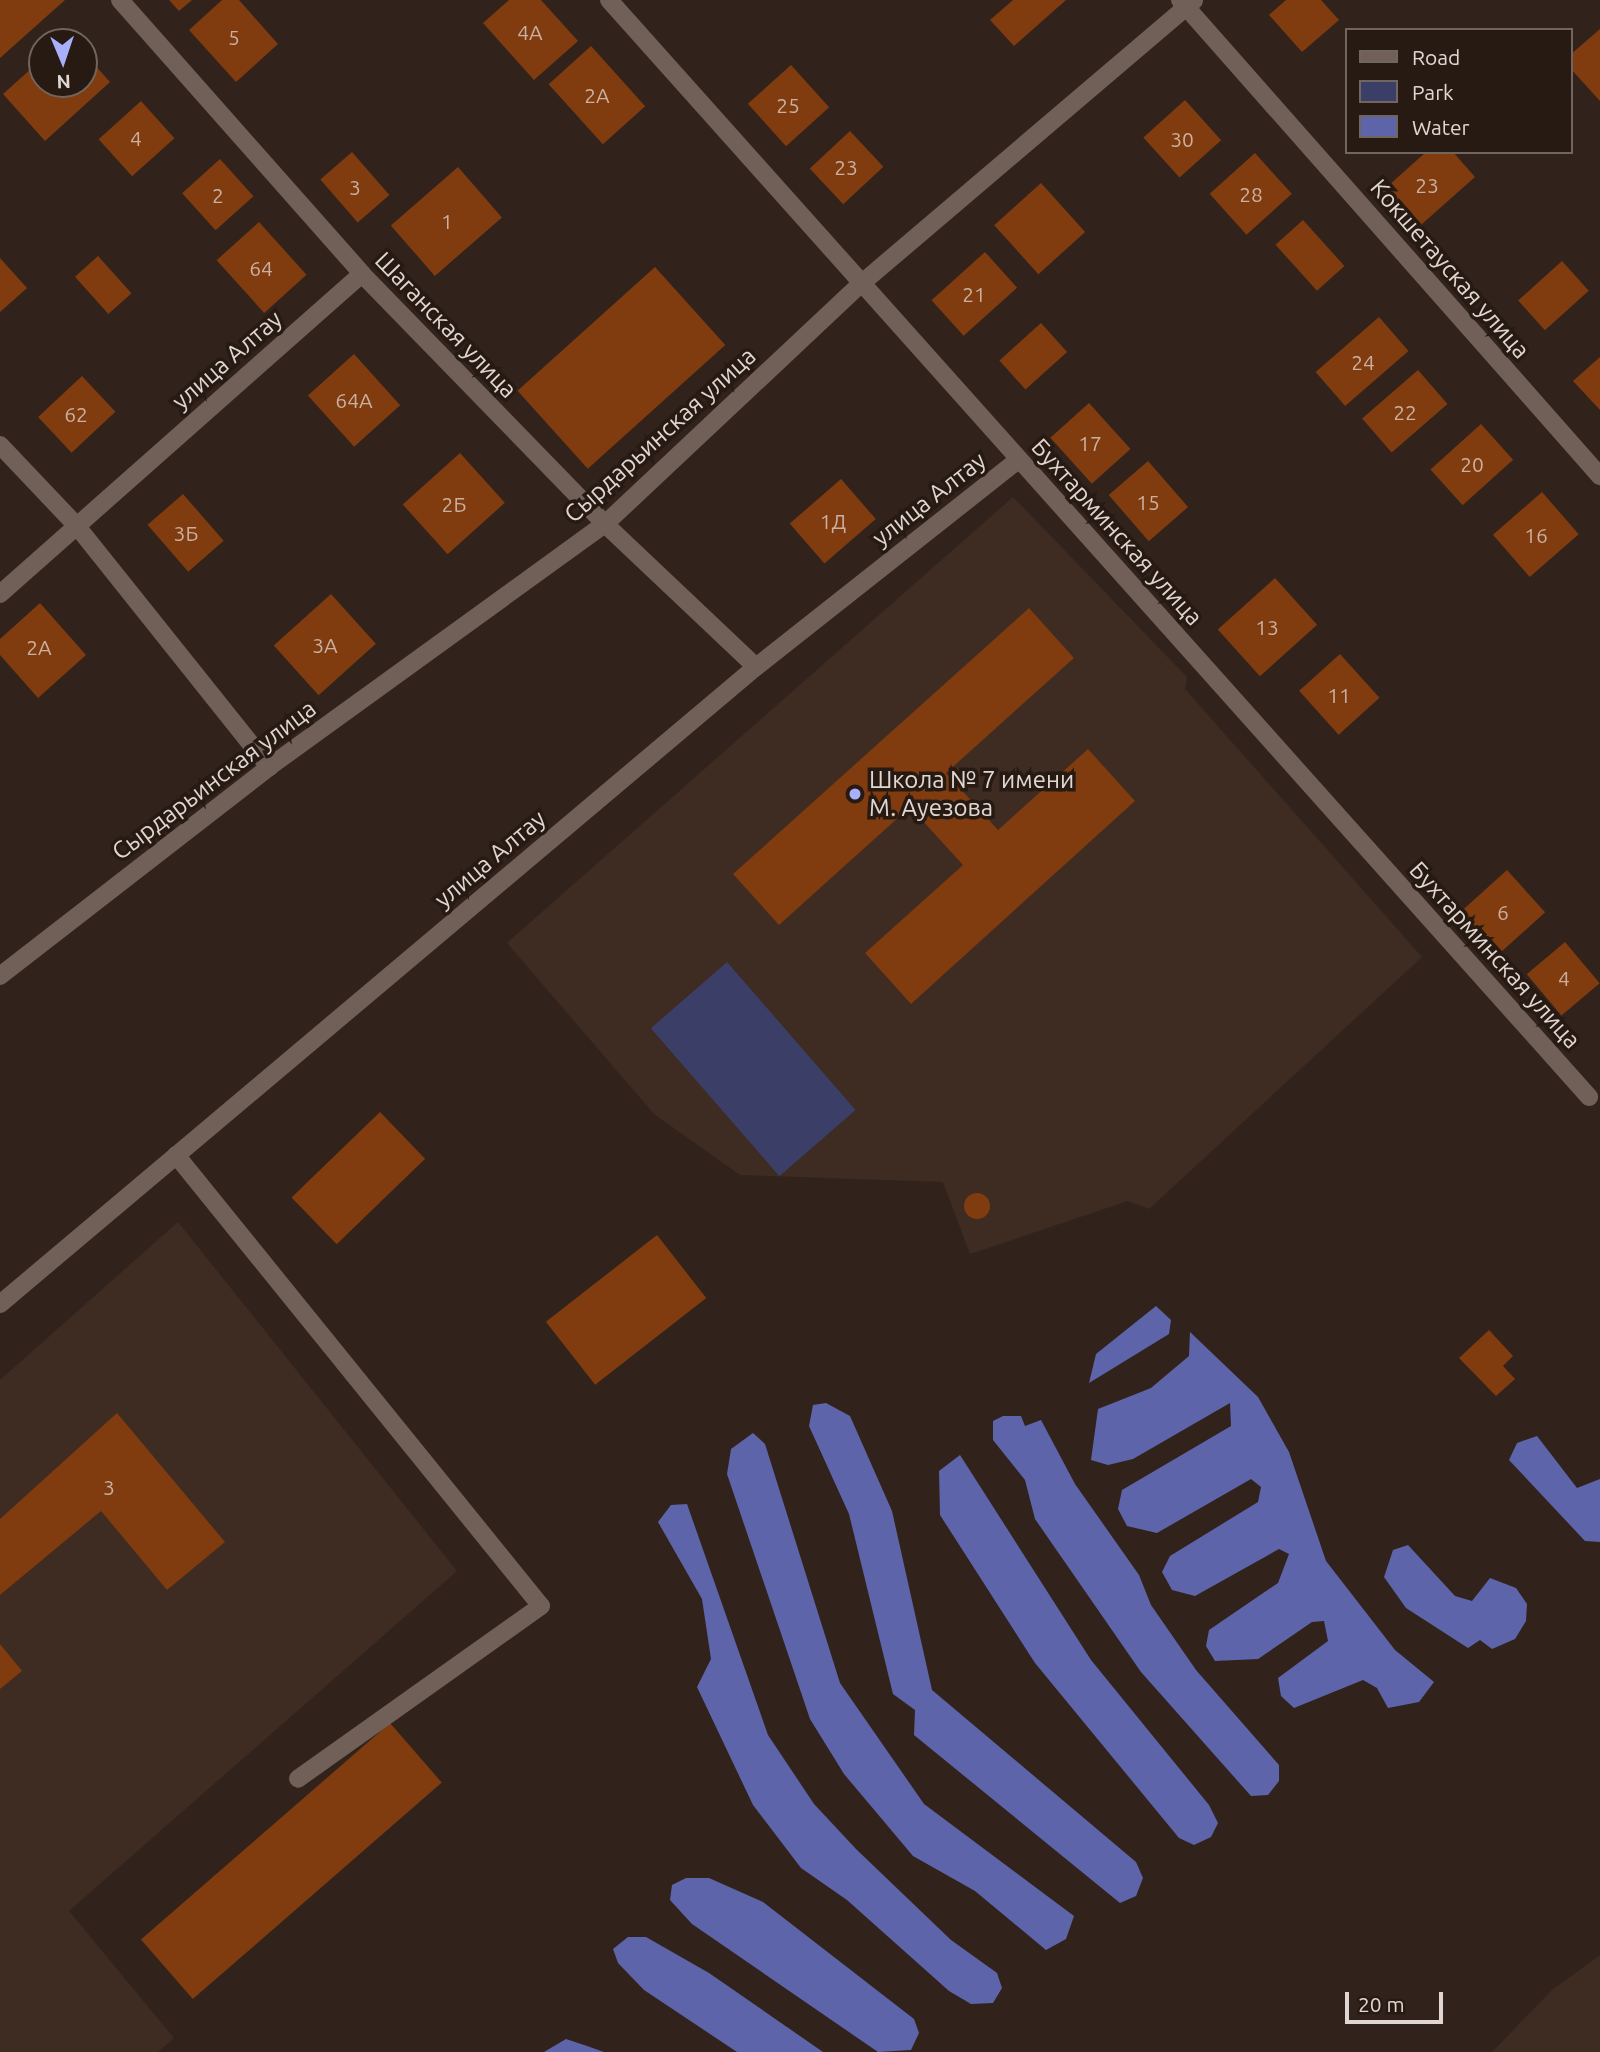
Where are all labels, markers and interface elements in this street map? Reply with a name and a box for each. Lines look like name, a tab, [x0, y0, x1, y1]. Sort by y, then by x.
house number: 4А	[517, 19, 543, 45]
house number: 5	[228, 24, 240, 50]
north arrow	[28, 28, 98, 98]
legend	[1344, 28, 1572, 154]
text: Road	[1412, 45, 1460, 69]
text: N	[56, 71, 71, 93]
text: Park	[1412, 80, 1454, 104]
house number: 2А	[584, 82, 610, 108]
house number: 25	[776, 92, 800, 118]
text: Water	[1412, 115, 1470, 139]
house number: 4	[130, 125, 142, 151]
house number: 30	[1170, 126, 1194, 152]
house number: 23	[834, 154, 858, 180]
house number: 23	[1415, 172, 1439, 198]
house number: 3	[349, 174, 361, 200]
street label: Кокшетауская улица	[1364, 174, 1536, 364]
house number: 28	[1239, 181, 1263, 207]
house number: 2	[212, 182, 224, 208]
house number: 1	[441, 208, 453, 234]
street label: Шаганская улица	[369, 246, 523, 404]
house number: 64	[249, 255, 273, 281]
house number: 21	[962, 281, 986, 307]
street label: улица Алтау	[166, 305, 288, 415]
street label: Сырдарьинская улица	[558, 341, 762, 529]
house number: 24	[1351, 349, 1375, 375]
house number: 64А	[335, 387, 373, 413]
house number: 22	[1393, 399, 1417, 425]
house number: 62	[64, 401, 88, 427]
house number: 17	[1078, 430, 1102, 456]
street label: Бухтарминская улица	[1026, 433, 1208, 631]
street label: улица Алтау	[867, 446, 991, 552]
house number: 20	[1460, 451, 1484, 477]
house number: 15	[1136, 489, 1160, 515]
house number: 2Б	[442, 491, 466, 517]
house number: 1Д	[820, 508, 846, 534]
house number: 3Б	[174, 520, 198, 546]
house number: 16	[1524, 522, 1548, 548]
house number: 13	[1255, 614, 1279, 640]
house number: 3А	[312, 632, 338, 658]
house number: 2А	[26, 634, 52, 660]
house number: 11	[1327, 682, 1351, 708]
street label: Сырдарьинская улица	[106, 694, 322, 866]
place label: Школа № 7 имени М. Ауезова	[869, 766, 1074, 822]
marker: Школа № 7 имени М. Ауезова	[847, 786, 863, 802]
street label: улица Алтау	[429, 804, 551, 914]
street label: Бухтарминская улица	[1404, 856, 1586, 1054]
house number: 6	[1497, 899, 1509, 925]
house number: 4	[1558, 965, 1570, 991]
house number: 3	[103, 1474, 115, 1500]
scale bar	[1348, 1979, 1446, 2023]
text: 20 m	[1358, 1992, 1405, 2016]

